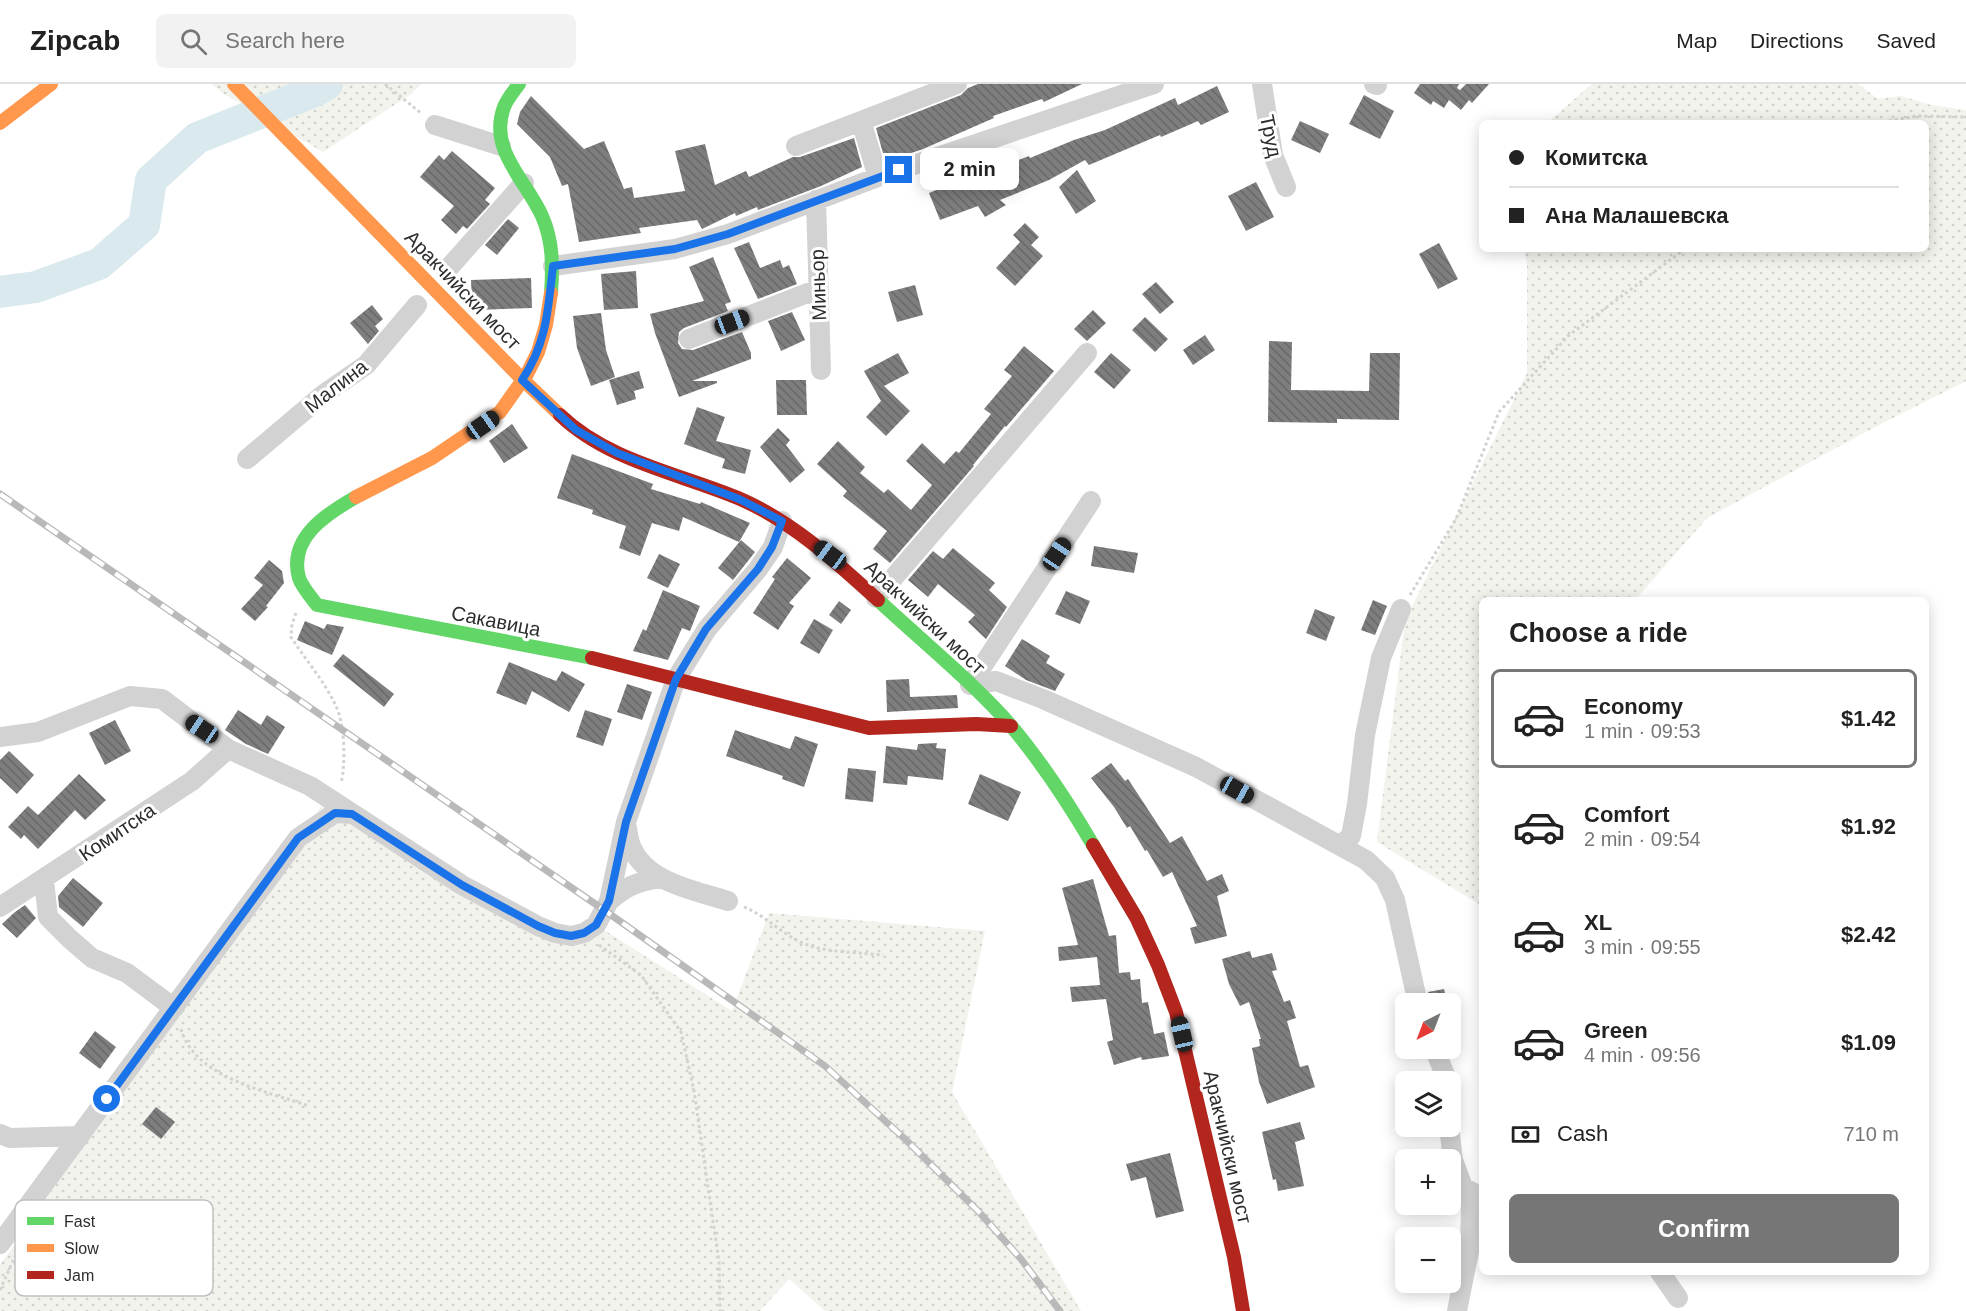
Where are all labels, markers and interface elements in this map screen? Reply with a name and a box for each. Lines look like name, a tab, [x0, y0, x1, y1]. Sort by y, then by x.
search box	[156, 14, 576, 68]
text: Zipcab	[30, 25, 120, 56]
icon: search	[177, 25, 210, 58]
text: Search here	[225, 28, 345, 53]
text: Map	[1676, 29, 1717, 52]
text: Directions	[1750, 29, 1843, 52]
text: Saved	[1876, 29, 1936, 52]
street label: Труд	[1256, 113, 1286, 160]
text: Комитска	[1545, 145, 1647, 170]
callout: 2 min	[920, 149, 1019, 191]
route end	[885, 156, 912, 183]
text: 2 min	[943, 158, 996, 180]
text: Ана Малашевска	[1545, 203, 1729, 228]
street label: Аракчийски мост	[401, 226, 525, 354]
street label: Миньор	[806, 249, 830, 321]
car	[712, 307, 752, 337]
street label: Малина	[300, 354, 372, 417]
car	[463, 407, 503, 443]
car	[1039, 534, 1075, 574]
car	[810, 537, 850, 573]
street label: Аракчийски мост	[860, 556, 990, 678]
street label: Сакавица	[449, 602, 543, 641]
text: Choose a ride	[1509, 618, 1688, 648]
icon: car	[1512, 692, 1566, 746]
text: Economy	[1584, 694, 1683, 719]
text: $1.42	[1841, 706, 1896, 731]
car	[182, 711, 222, 747]
text: 1 min · 09:53	[1584, 720, 1701, 742]
car	[1217, 773, 1257, 807]
street label: Комитска	[75, 798, 160, 865]
icon: car	[1512, 800, 1566, 854]
text: Comfort	[1584, 802, 1670, 827]
text: $1.92	[1841, 814, 1896, 839]
text: 2 min · 09:54	[1584, 828, 1701, 850]
icon: car	[1512, 908, 1566, 962]
text: XL	[1584, 910, 1612, 935]
text: $2.42	[1841, 922, 1896, 947]
text: 3 min · 09:55	[1584, 936, 1701, 958]
north arrow	[1395, 993, 1461, 1059]
map controls	[1395, 993, 1461, 1293]
car	[1169, 1014, 1195, 1054]
icon: car	[1512, 1016, 1566, 1070]
text: Green	[1584, 1018, 1648, 1043]
text: $1.09	[1841, 1030, 1896, 1055]
text: 4 min · 09:56	[1584, 1044, 1701, 1066]
street label: Аракчийски мост	[1200, 1068, 1256, 1226]
button: layers	[1395, 1071, 1461, 1137]
route start	[93, 1085, 120, 1112]
icon: cash	[1509, 1118, 1542, 1151]
text: Cash	[1557, 1121, 1608, 1146]
text: 710 m	[1843, 1123, 1899, 1145]
button: +	[1395, 1149, 1461, 1215]
button: Confirm	[1509, 1194, 1899, 1263]
legend	[15, 1200, 213, 1296]
text: Fast	[64, 1213, 96, 1230]
button: −	[1395, 1227, 1461, 1293]
text: Slow	[64, 1240, 99, 1257]
text: Jam	[64, 1267, 94, 1284]

